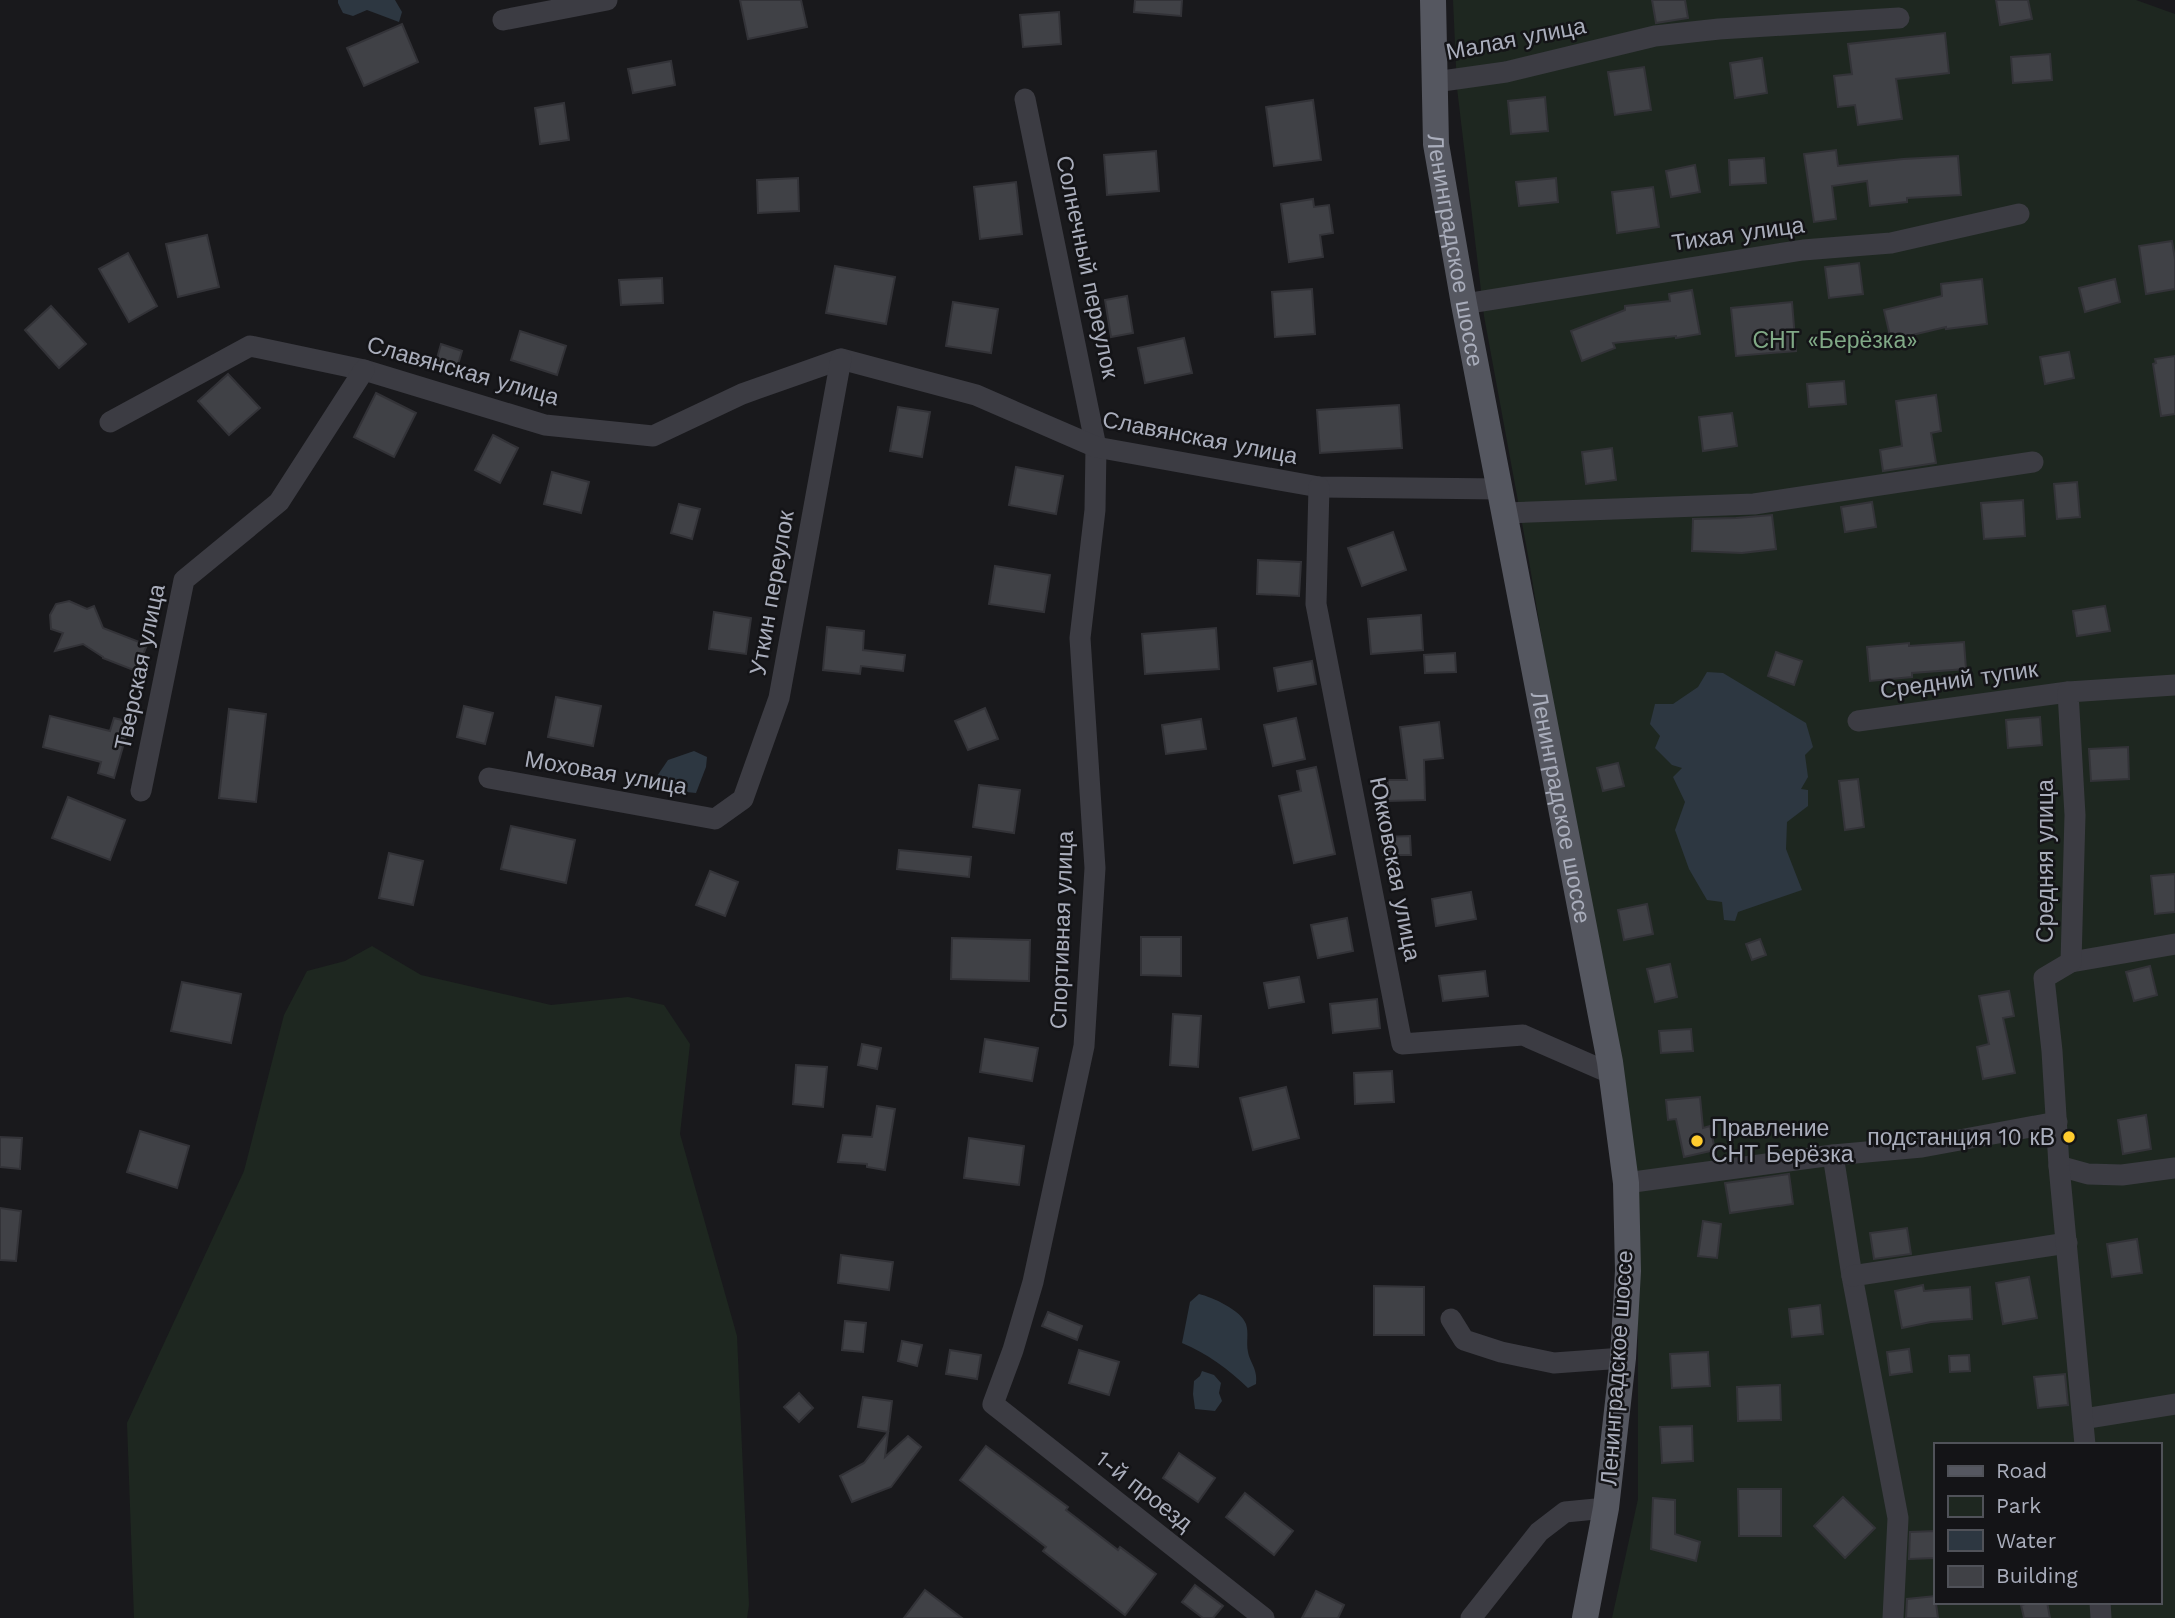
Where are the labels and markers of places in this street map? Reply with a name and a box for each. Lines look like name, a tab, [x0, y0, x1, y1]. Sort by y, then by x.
place label: Правление СНТ Берёзка	[1711, 1115, 1854, 1168]
place label: подстанция 10 кВ	[1867, 1124, 2055, 1151]
marker: подстанция 10 кВ	[2061, 1129, 2077, 1145]
marker: Правление СНТ Берёзка	[1689, 1133, 1705, 1149]

